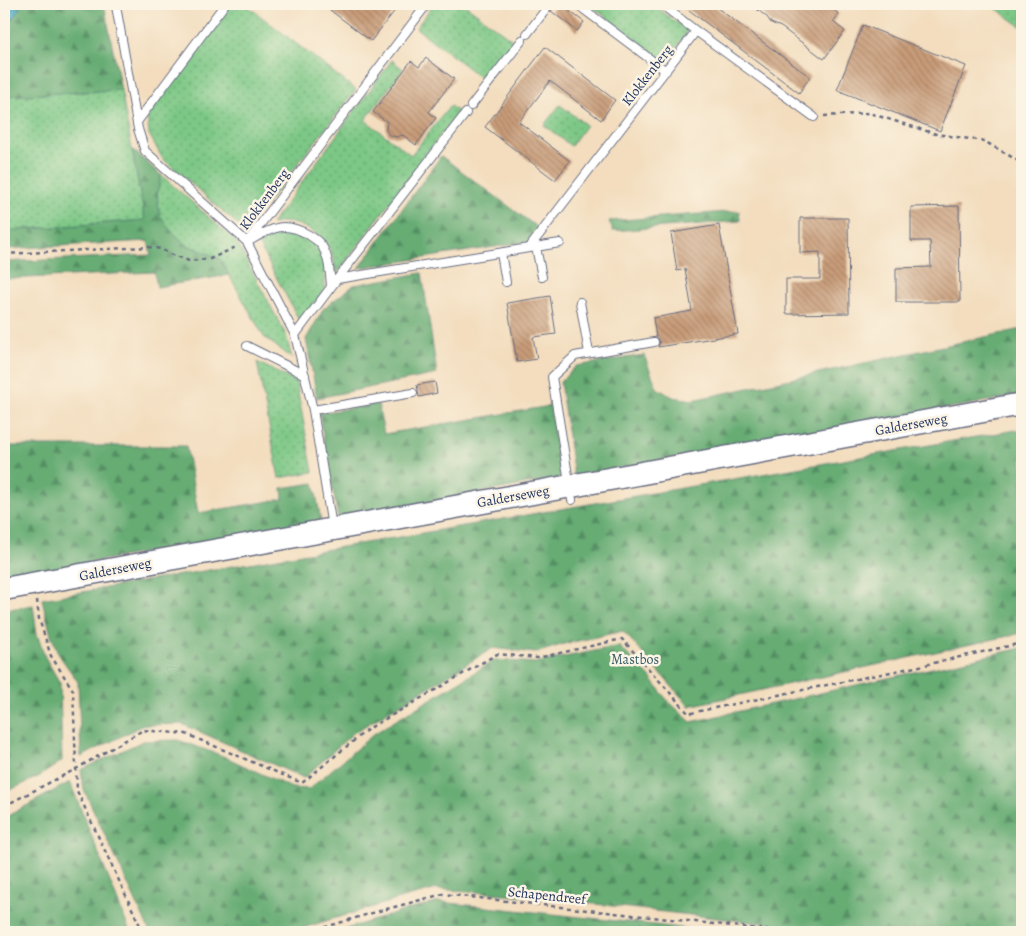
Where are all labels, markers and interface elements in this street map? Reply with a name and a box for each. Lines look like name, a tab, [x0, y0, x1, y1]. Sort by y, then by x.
street label: Klokkenberg	[618, 41, 677, 110]
street label: Klokkenberg	[235, 165, 294, 234]
street label: Galderseweg	[873, 409, 949, 440]
street label: Galderseweg	[475, 481, 551, 512]
street label: Galderseweg	[77, 553, 153, 586]
park label: Mastbos	[611, 650, 659, 669]
street label: Schapendreef	[507, 882, 589, 909]

